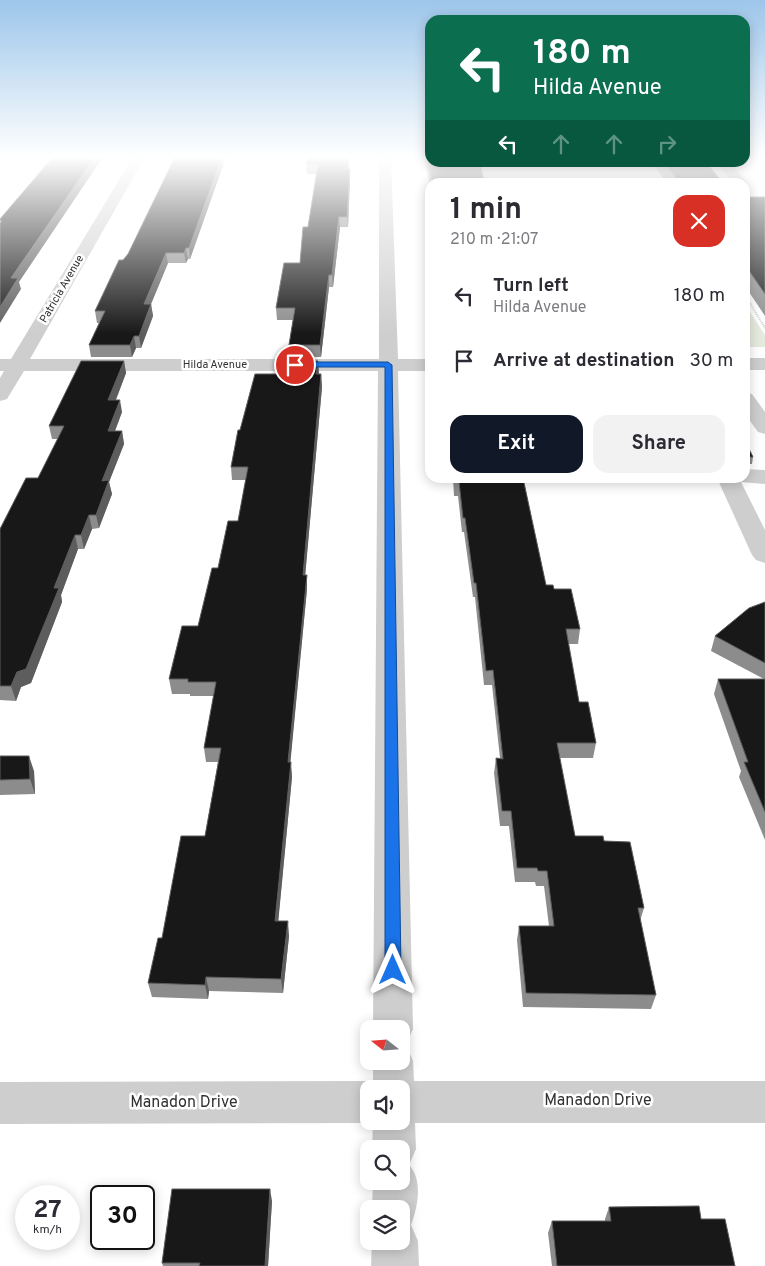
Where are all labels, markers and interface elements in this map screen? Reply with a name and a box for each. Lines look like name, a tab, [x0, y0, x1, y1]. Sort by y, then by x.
text: 180 m	[533, 32, 631, 76]
icon: left	[450, 35, 515, 100]
text: Hilda Avenue	[533, 75, 662, 102]
icon: left	[494, 130, 522, 158]
icon: ahead	[547, 130, 575, 158]
icon: ahead	[600, 130, 628, 158]
icon: right	[653, 130, 681, 158]
text: 1 min	[450, 192, 522, 229]
button: close	[673, 195, 725, 247]
text: 210 m · 21:07	[450, 230, 538, 250]
street label: Patricia Avenue	[37, 252, 87, 325]
text: Turn left	[493, 274, 569, 298]
icon: left	[450, 282, 478, 310]
text: 180 m	[674, 284, 725, 308]
text: Hilda Avenue	[493, 298, 586, 318]
pin	[274, 344, 316, 386]
icon: arrive	[450, 347, 478, 375]
text: Arrive at destination	[493, 349, 674, 373]
text: 30 m	[689, 349, 733, 373]
icon: arrive	[281, 351, 309, 379]
street label: Hilda Avenue	[183, 358, 247, 372]
button: Exit	[450, 415, 583, 473]
button: Share	[593, 415, 725, 473]
position arrow	[366, 943, 418, 995]
north arrow	[360, 1020, 410, 1070]
map controls	[360, 1020, 410, 1250]
button: sound	[360, 1080, 410, 1130]
street label: Manadon Drive	[544, 1091, 652, 1111]
street label: Manadon Drive	[130, 1093, 238, 1113]
button: search	[360, 1140, 410, 1190]
speed limit sign: 30	[90, 1185, 155, 1250]
text: 27	[33, 1195, 62, 1227]
button: layers	[360, 1200, 410, 1250]
text: km/h	[33, 1222, 62, 1238]

